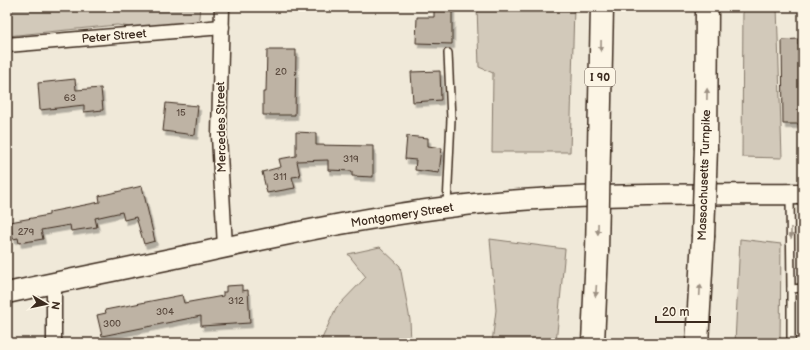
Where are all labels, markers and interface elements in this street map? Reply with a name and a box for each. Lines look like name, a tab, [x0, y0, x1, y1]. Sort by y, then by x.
street label: Peter Street	[81, 26, 147, 47]
one-way arrow	[598, 40, 604, 53]
house number: 20	[275, 66, 287, 78]
road number: I 90	[585, 68, 615, 86]
street label: Mercedes Street	[213, 81, 230, 173]
one-way arrow	[703, 88, 710, 100]
house number: 63	[64, 92, 76, 104]
house number: 15	[176, 107, 186, 119]
street label: Massachusetts Turnpike	[695, 109, 714, 241]
house number: 319	[343, 153, 359, 165]
house number: 311	[273, 171, 287, 183]
street label: Montgomery Street	[350, 200, 455, 231]
one-way arrow	[595, 223, 601, 236]
house number: 279	[18, 226, 35, 238]
one-way arrow	[788, 227, 794, 240]
one-way arrow	[697, 283, 703, 296]
north arrow	[26, 284, 66, 324]
one-way arrow	[592, 285, 599, 297]
house number: 312	[228, 295, 244, 307]
scale bar	[656, 298, 710, 324]
text: N	[48, 300, 62, 311]
text: 20 m	[662, 305, 689, 320]
house number: 304	[156, 306, 174, 318]
house number: 300	[103, 318, 121, 330]

